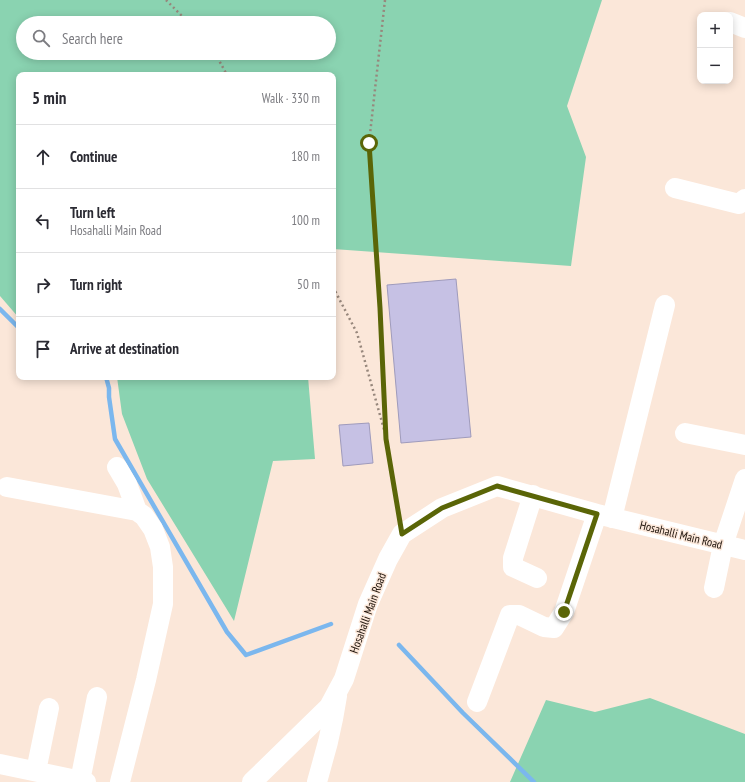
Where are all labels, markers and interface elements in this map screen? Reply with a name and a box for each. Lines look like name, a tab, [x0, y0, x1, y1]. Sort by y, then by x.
map controls	[697, 12, 733, 84]
button: +	[697, 12, 733, 48]
search box	[16, 16, 336, 60]
icon: search	[30, 27, 52, 49]
text: Search here	[62, 29, 123, 48]
button: −	[697, 48, 733, 84]
text: 5 min	[32, 87, 66, 109]
text: Walk · 330 m	[262, 90, 320, 107]
route start	[360, 134, 378, 152]
icon: ahead	[32, 146, 54, 168]
text: Continue	[70, 147, 117, 166]
text: 180 m	[291, 148, 320, 165]
text: Turn left	[70, 203, 115, 222]
icon: left	[32, 210, 54, 232]
text: 100 m	[291, 212, 320, 229]
text: Hosahalli Main Road	[70, 222, 162, 239]
icon: right	[32, 274, 54, 296]
text: Turn right	[70, 275, 122, 294]
text: 50 m	[297, 276, 320, 293]
icon: arrive	[32, 338, 54, 360]
text: Arrive at destination	[70, 339, 179, 358]
street label: Hosahalli Main Road	[638, 517, 724, 552]
street label: Hosahalli Main Road	[346, 571, 389, 655]
route end	[555, 603, 573, 621]

